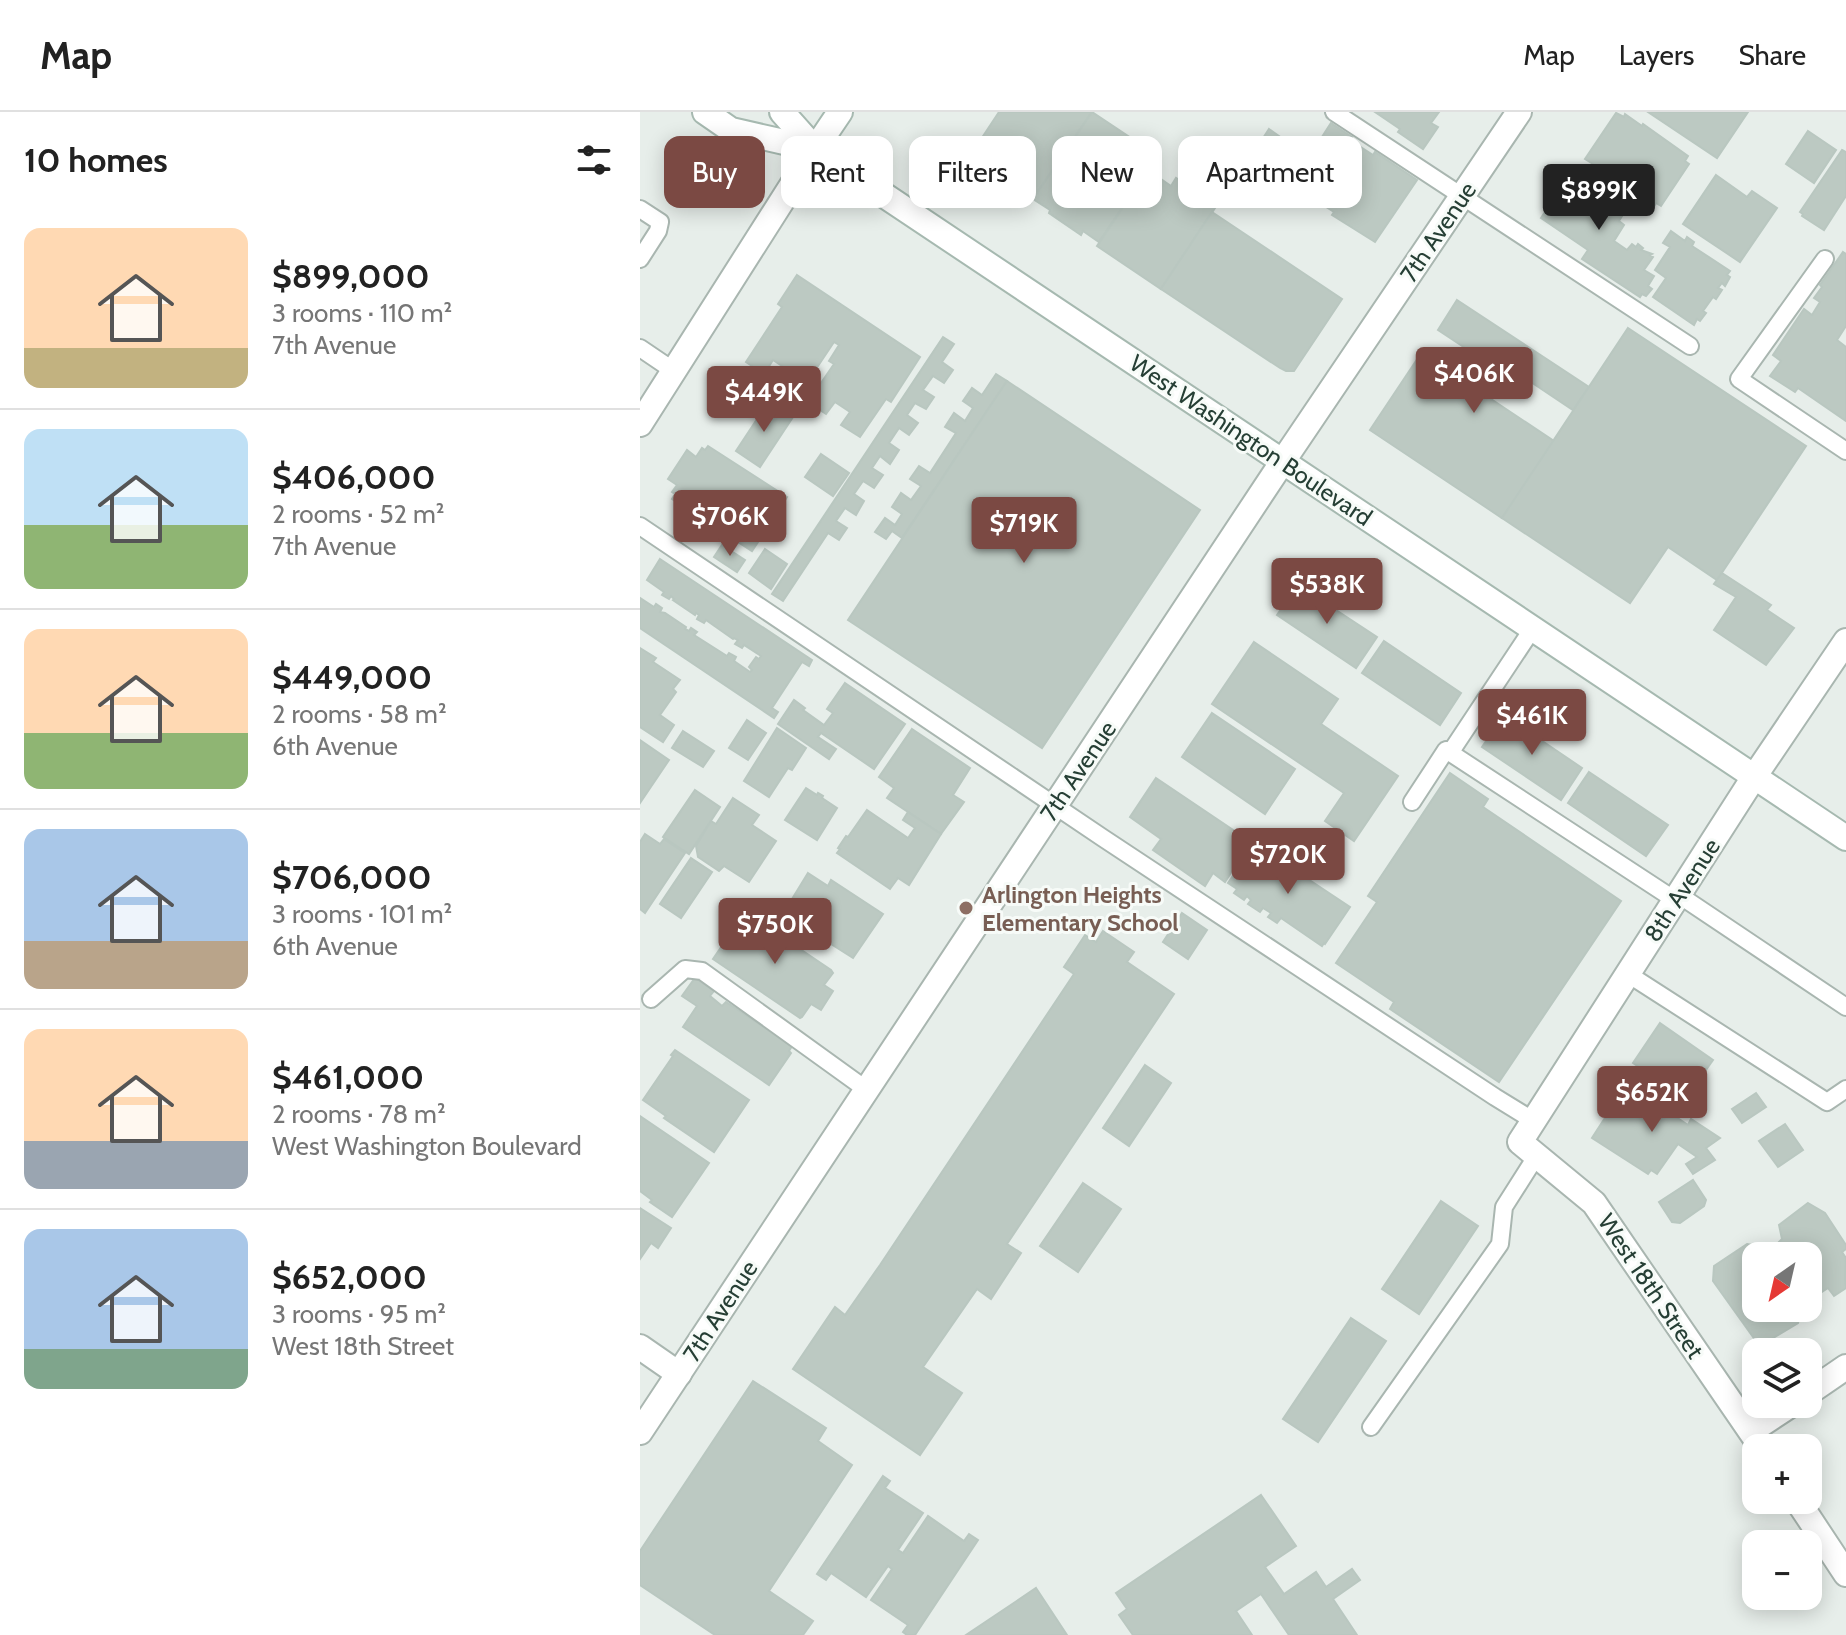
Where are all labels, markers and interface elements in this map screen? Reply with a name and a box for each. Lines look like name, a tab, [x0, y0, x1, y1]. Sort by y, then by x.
text: Map	[40, 32, 112, 79]
text: Map	[1523, 38, 1575, 72]
text: Layers	[1619, 38, 1694, 72]
text: Share	[1738, 38, 1806, 72]
chip: Buy	[664, 136, 765, 208]
chip: Rent	[781, 136, 893, 208]
chip: Filters	[909, 136, 1036, 208]
chip: New	[1052, 136, 1162, 208]
chip: Apartment	[1178, 136, 1362, 208]
icon: filters	[572, 138, 616, 182]
text: 10 homes	[24, 139, 168, 181]
pin: $899K	[1543, 164, 1655, 232]
text: $899K	[1561, 174, 1637, 206]
street label: 7th Avenue	[1394, 176, 1482, 288]
text: $899,000	[272, 255, 430, 297]
icon: home	[88, 260, 184, 356]
text: 3 rooms · 110 m²	[272, 297, 452, 329]
text: 7th Avenue	[272, 329, 396, 361]
pin: $406K	[1418, 347, 1530, 415]
street label: West Washington Boulevard	[1124, 348, 1378, 532]
text: $406K	[1434, 357, 1514, 389]
pin: $449K	[708, 366, 820, 434]
text: $449K	[725, 376, 803, 408]
text: $406,000	[272, 456, 436, 498]
icon: home	[88, 461, 184, 557]
pin: $706K	[674, 490, 786, 558]
pin: $719K	[968, 497, 1080, 565]
text: 2 rooms · 52 m²	[272, 498, 444, 530]
text: $706K	[691, 500, 769, 532]
text: $719K	[990, 507, 1058, 539]
text: 7th Avenue	[272, 530, 396, 562]
pin: $538K	[1271, 558, 1383, 626]
text: $538K	[1289, 568, 1365, 600]
text: $449,000	[272, 656, 432, 698]
icon: home	[88, 661, 184, 757]
pin: $461K	[1476, 689, 1588, 757]
text: 2 rooms · 58 m²	[272, 698, 447, 730]
text: $461K	[1496, 699, 1568, 731]
street label: 7th Avenue	[1034, 715, 1122, 827]
text: 6th Avenue	[272, 730, 398, 762]
pin: $720K	[1232, 828, 1344, 896]
street label: 8th Avenue	[1638, 833, 1726, 947]
text: $720K	[1250, 838, 1326, 870]
text: $706,000	[272, 856, 431, 898]
icon: home	[88, 861, 184, 957]
place label: Arlington Heights Elementary School	[982, 880, 1179, 937]
text: 3 rooms · 101 m²	[272, 898, 452, 930]
pin: $750K	[719, 898, 831, 966]
marker: Arlington Heights Elementary School	[957, 899, 975, 917]
text: $750K	[737, 908, 813, 940]
text: 6th Avenue	[272, 930, 398, 962]
text: $461,000	[272, 1056, 424, 1098]
icon: home	[88, 1061, 184, 1157]
pin: $652K	[1596, 1066, 1708, 1134]
text: $652K	[1615, 1076, 1689, 1108]
text: 2 rooms · 78 m²	[272, 1098, 446, 1130]
text: West Washington Boulevard	[272, 1130, 582, 1162]
street label: West 18th Street	[1592, 1208, 1710, 1364]
north arrow	[1742, 1242, 1822, 1322]
map controls	[1742, 1242, 1822, 1610]
street label: 7th Avenue	[677, 1255, 763, 1367]
text: $652,000	[272, 1256, 427, 1298]
icon: home	[88, 1261, 184, 1357]
text: 3 rooms · 95 m²	[272, 1298, 446, 1330]
text: West 18th Street	[272, 1330, 454, 1362]
button: layers	[1742, 1338, 1822, 1418]
button: +	[1742, 1434, 1822, 1514]
button: −	[1742, 1530, 1822, 1610]

